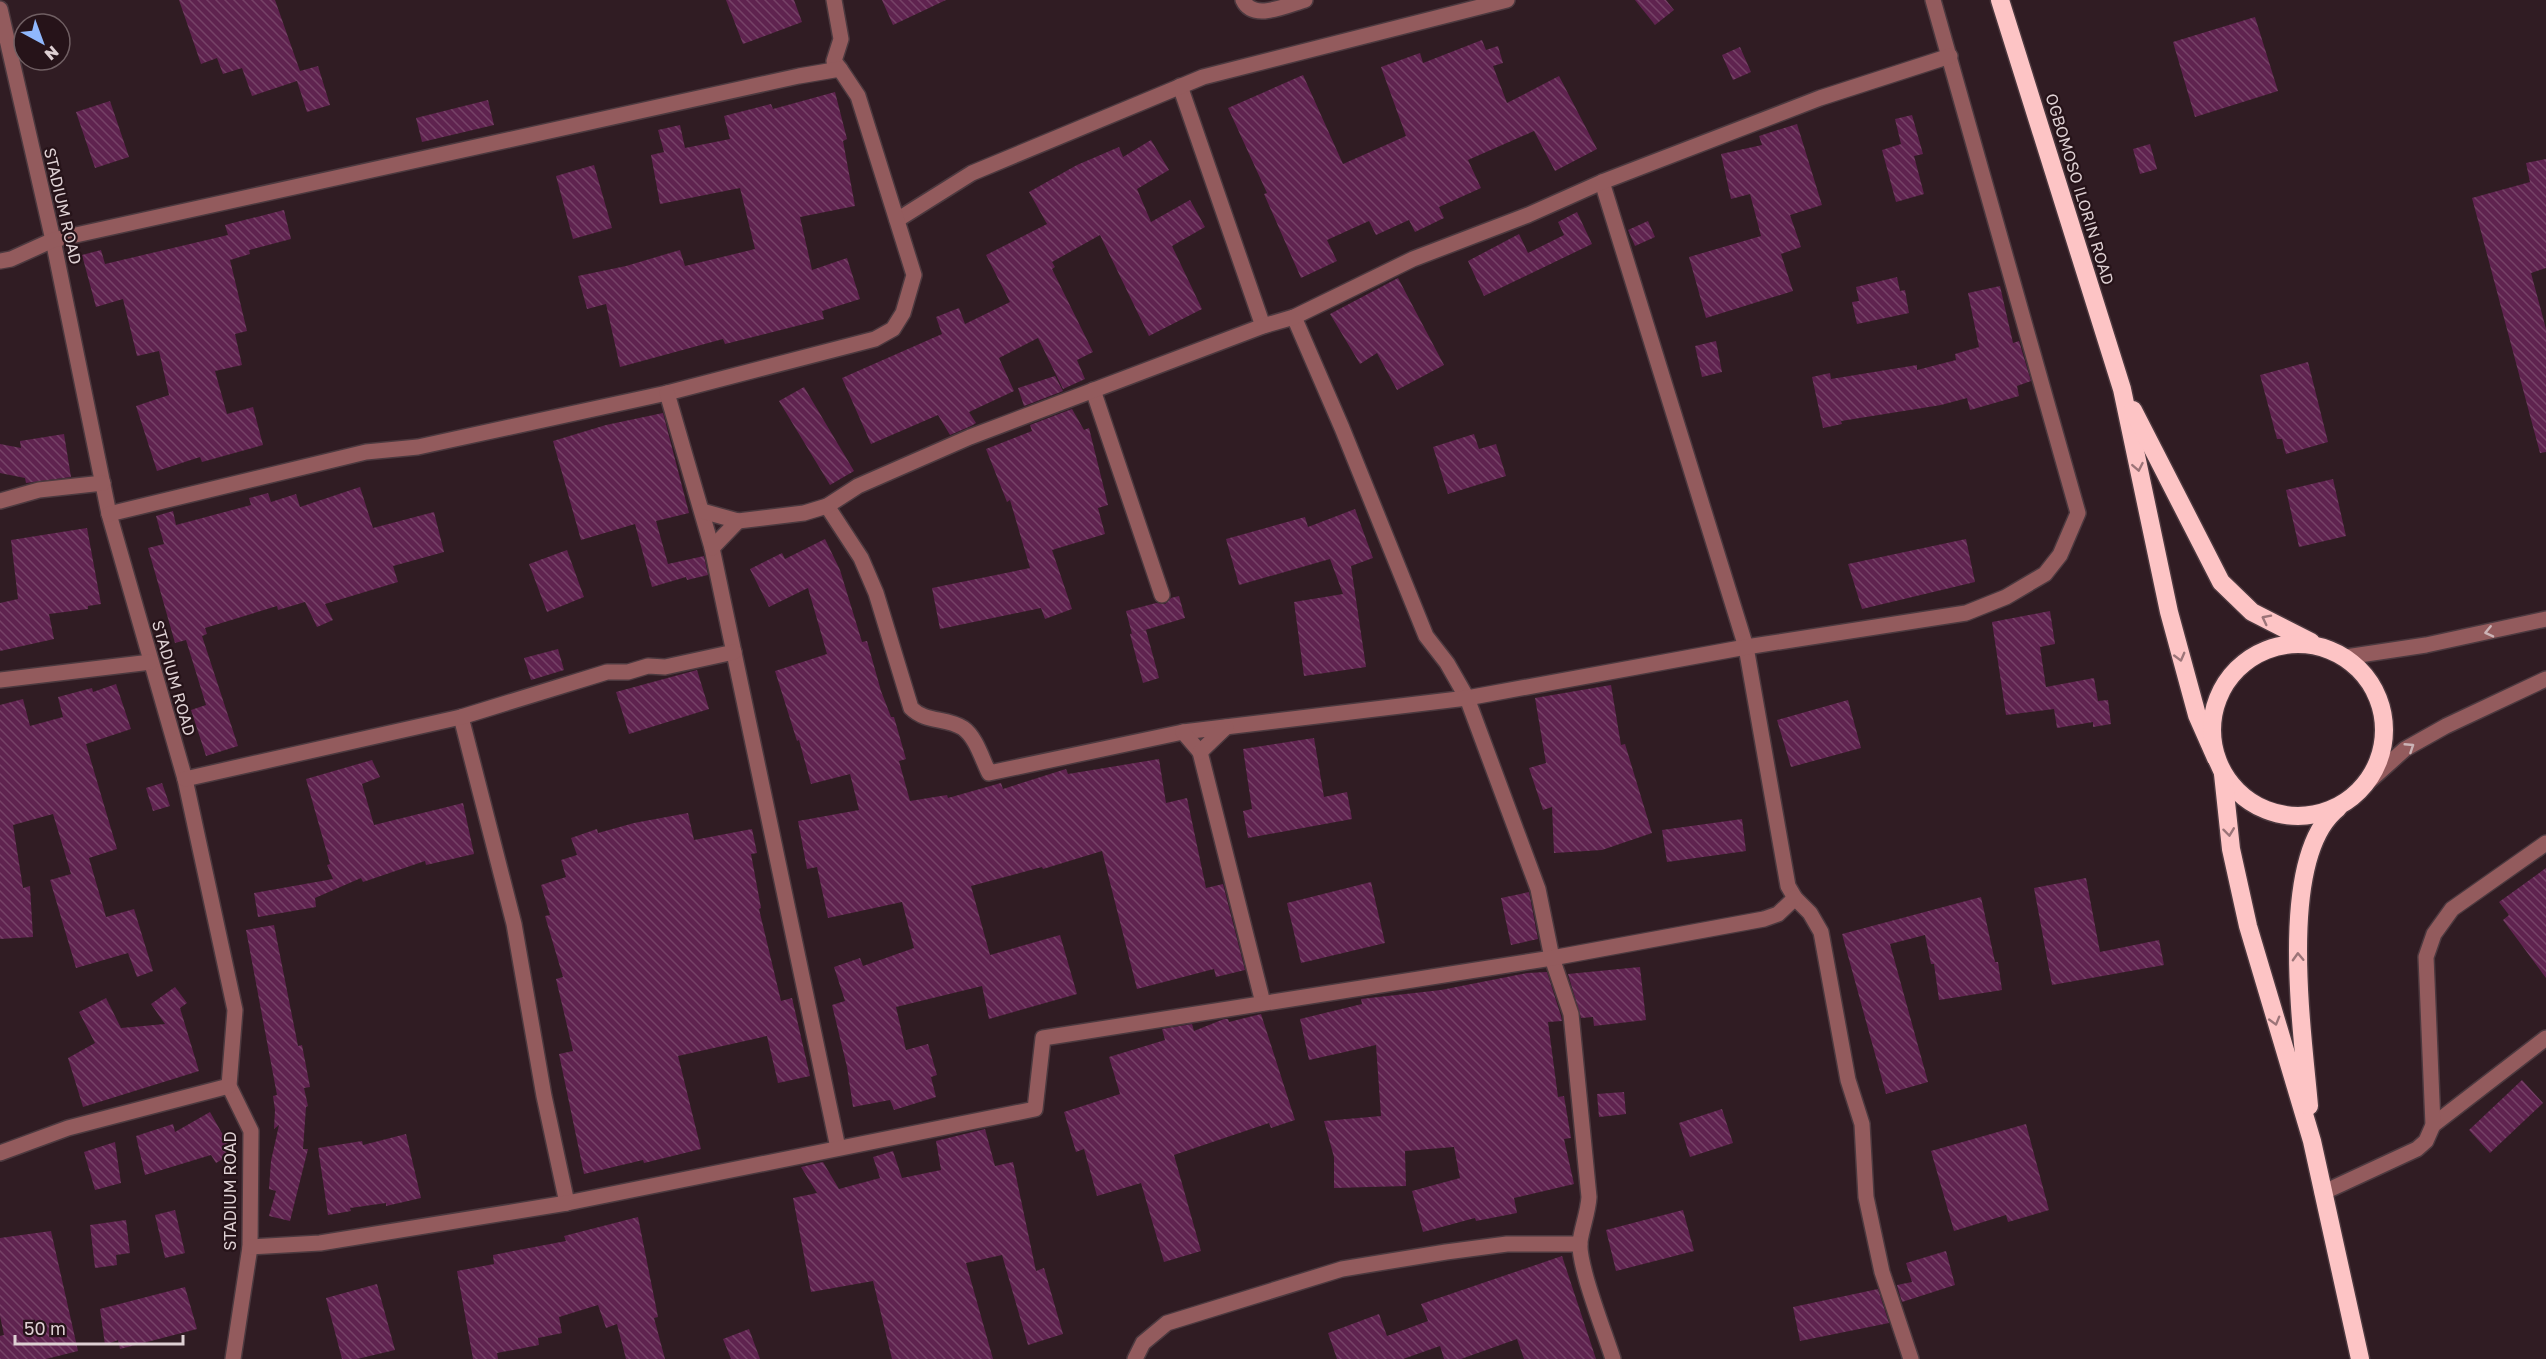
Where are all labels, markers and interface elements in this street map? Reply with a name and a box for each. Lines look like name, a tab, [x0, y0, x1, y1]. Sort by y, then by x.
north arrow	[12, 12, 72, 72]
text: N	[41, 42, 63, 65]
street label: OGBOMOSO ILORIN ROAD	[2041, 91, 2119, 287]
street label: STADIUM ROAD	[40, 146, 86, 266]
one-way arrow	[2130, 462, 2143, 472]
one-way arrow	[2261, 615, 2272, 626]
street label: STADIUM ROAD	[148, 618, 200, 738]
one-way arrow	[2484, 625, 2494, 638]
one-way arrow	[2173, 652, 2186, 662]
one-way arrow	[2404, 743, 2414, 755]
one-way arrow	[2222, 827, 2234, 836]
one-way arrow	[2292, 952, 2304, 961]
one-way arrow	[2268, 1015, 2280, 1026]
street label: STADIUM ROAD	[220, 1131, 240, 1251]
scale bar	[15, 1308, 183, 1346]
text: 50 m	[24, 1317, 66, 1339]

